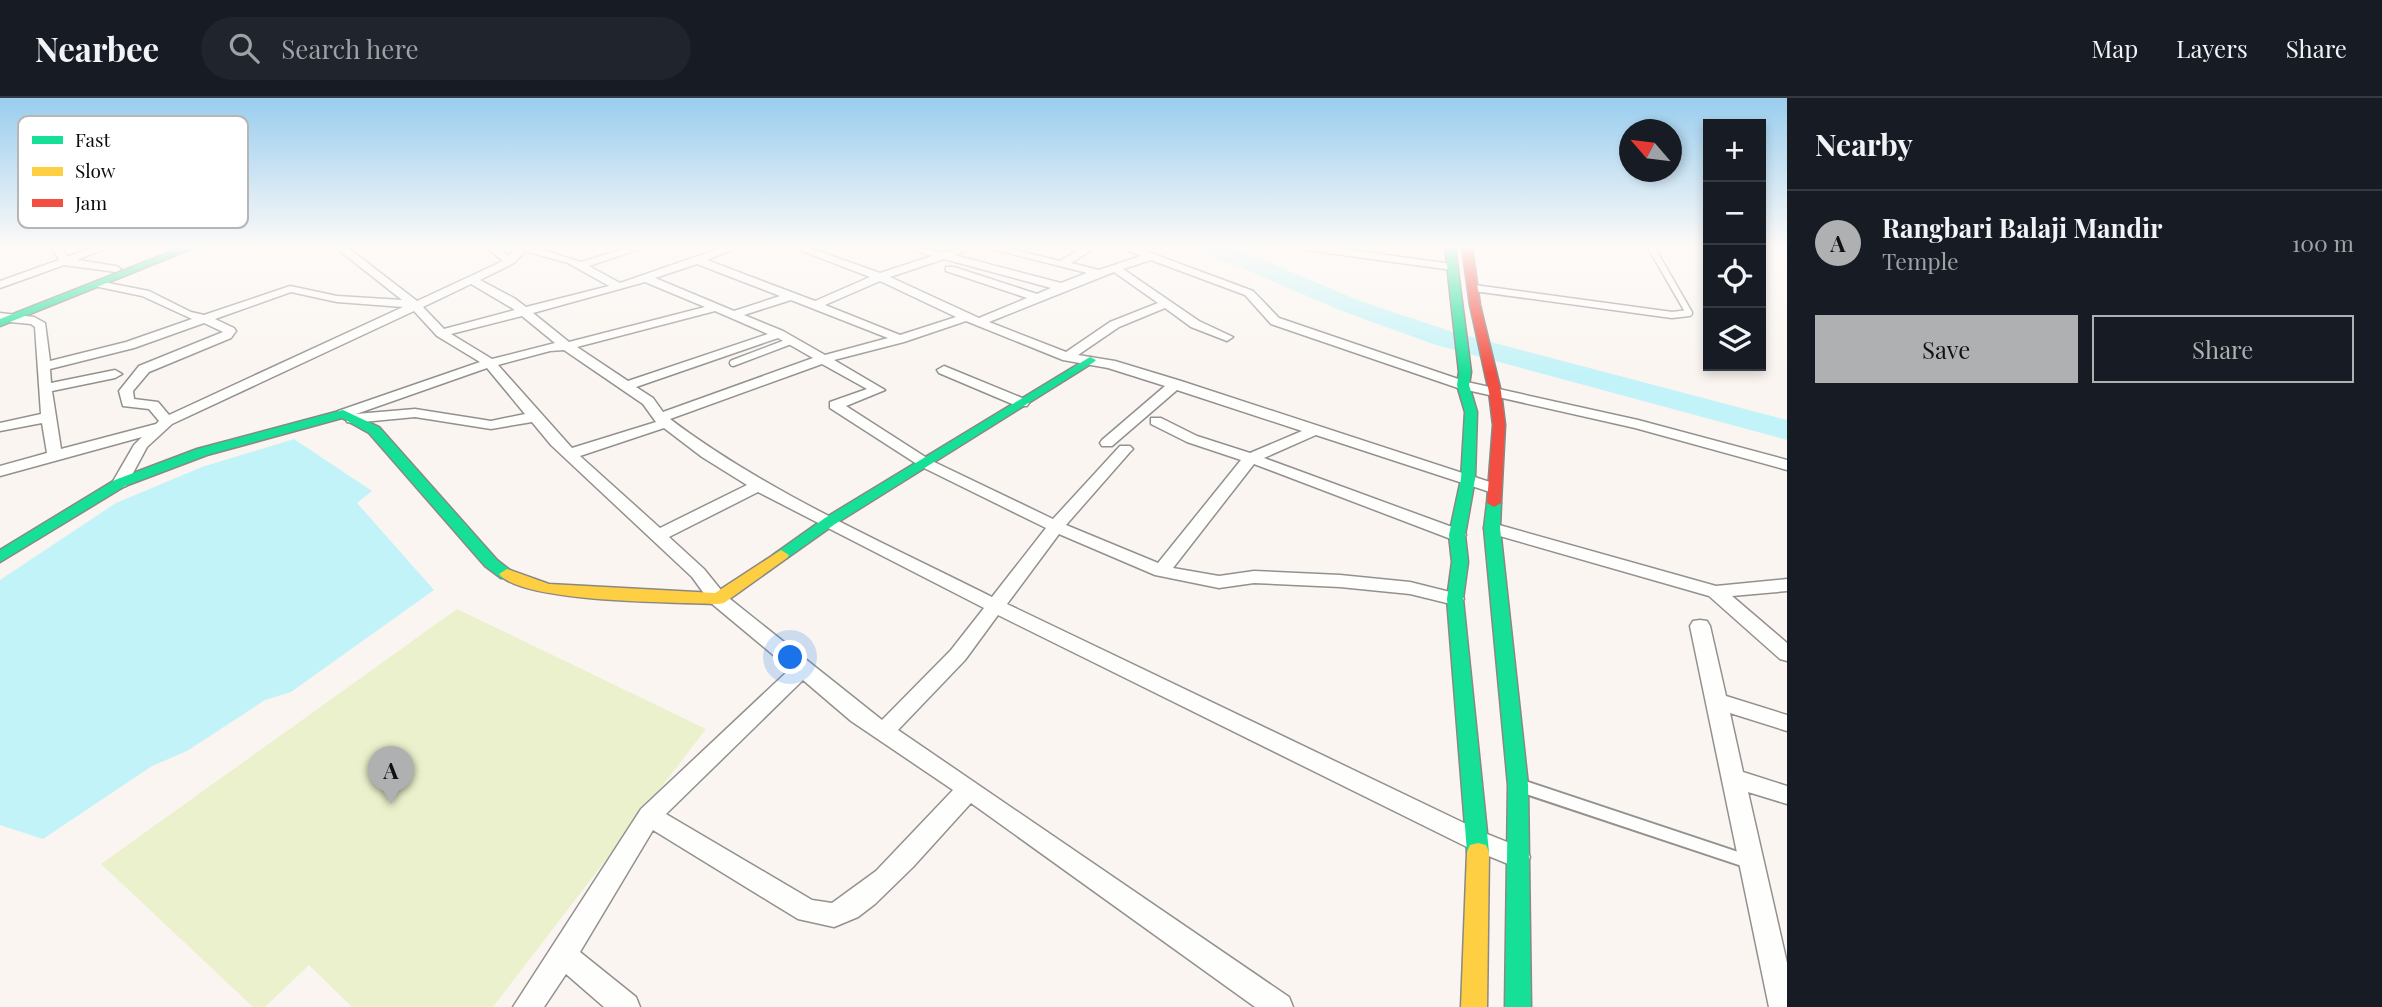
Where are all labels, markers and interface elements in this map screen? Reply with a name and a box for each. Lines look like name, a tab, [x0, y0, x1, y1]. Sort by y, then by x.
search box	[201, 17, 691, 80]
text: Nearbee	[35, 26, 159, 70]
icon: search	[225, 29, 263, 67]
text: Search here	[281, 31, 419, 66]
text: Map	[2092, 32, 2138, 64]
text: Layers	[2176, 32, 2248, 64]
text: Share	[2286, 32, 2347, 64]
legend	[18, 116, 248, 228]
north arrow	[1619, 119, 1682, 182]
map controls	[1703, 119, 1766, 371]
button: +	[1703, 119, 1766, 182]
text: Nearby	[1815, 124, 1913, 164]
text: Fast	[75, 126, 111, 152]
text: Slow	[75, 157, 116, 183]
button: −	[1703, 182, 1766, 245]
text: Jam	[74, 189, 107, 215]
text: Rangbari Balaji Mandir	[1882, 210, 2162, 245]
text: A	[1830, 227, 1846, 258]
text: 100 m	[2292, 227, 2354, 258]
button: locate	[1703, 245, 1766, 308]
text: Temple	[1882, 245, 1959, 276]
button: layers	[1703, 308, 1766, 371]
button: Save	[1815, 315, 2078, 383]
button: Share	[2092, 315, 2354, 383]
your location	[773, 640, 807, 674]
pin: A	[368, 746, 414, 804]

